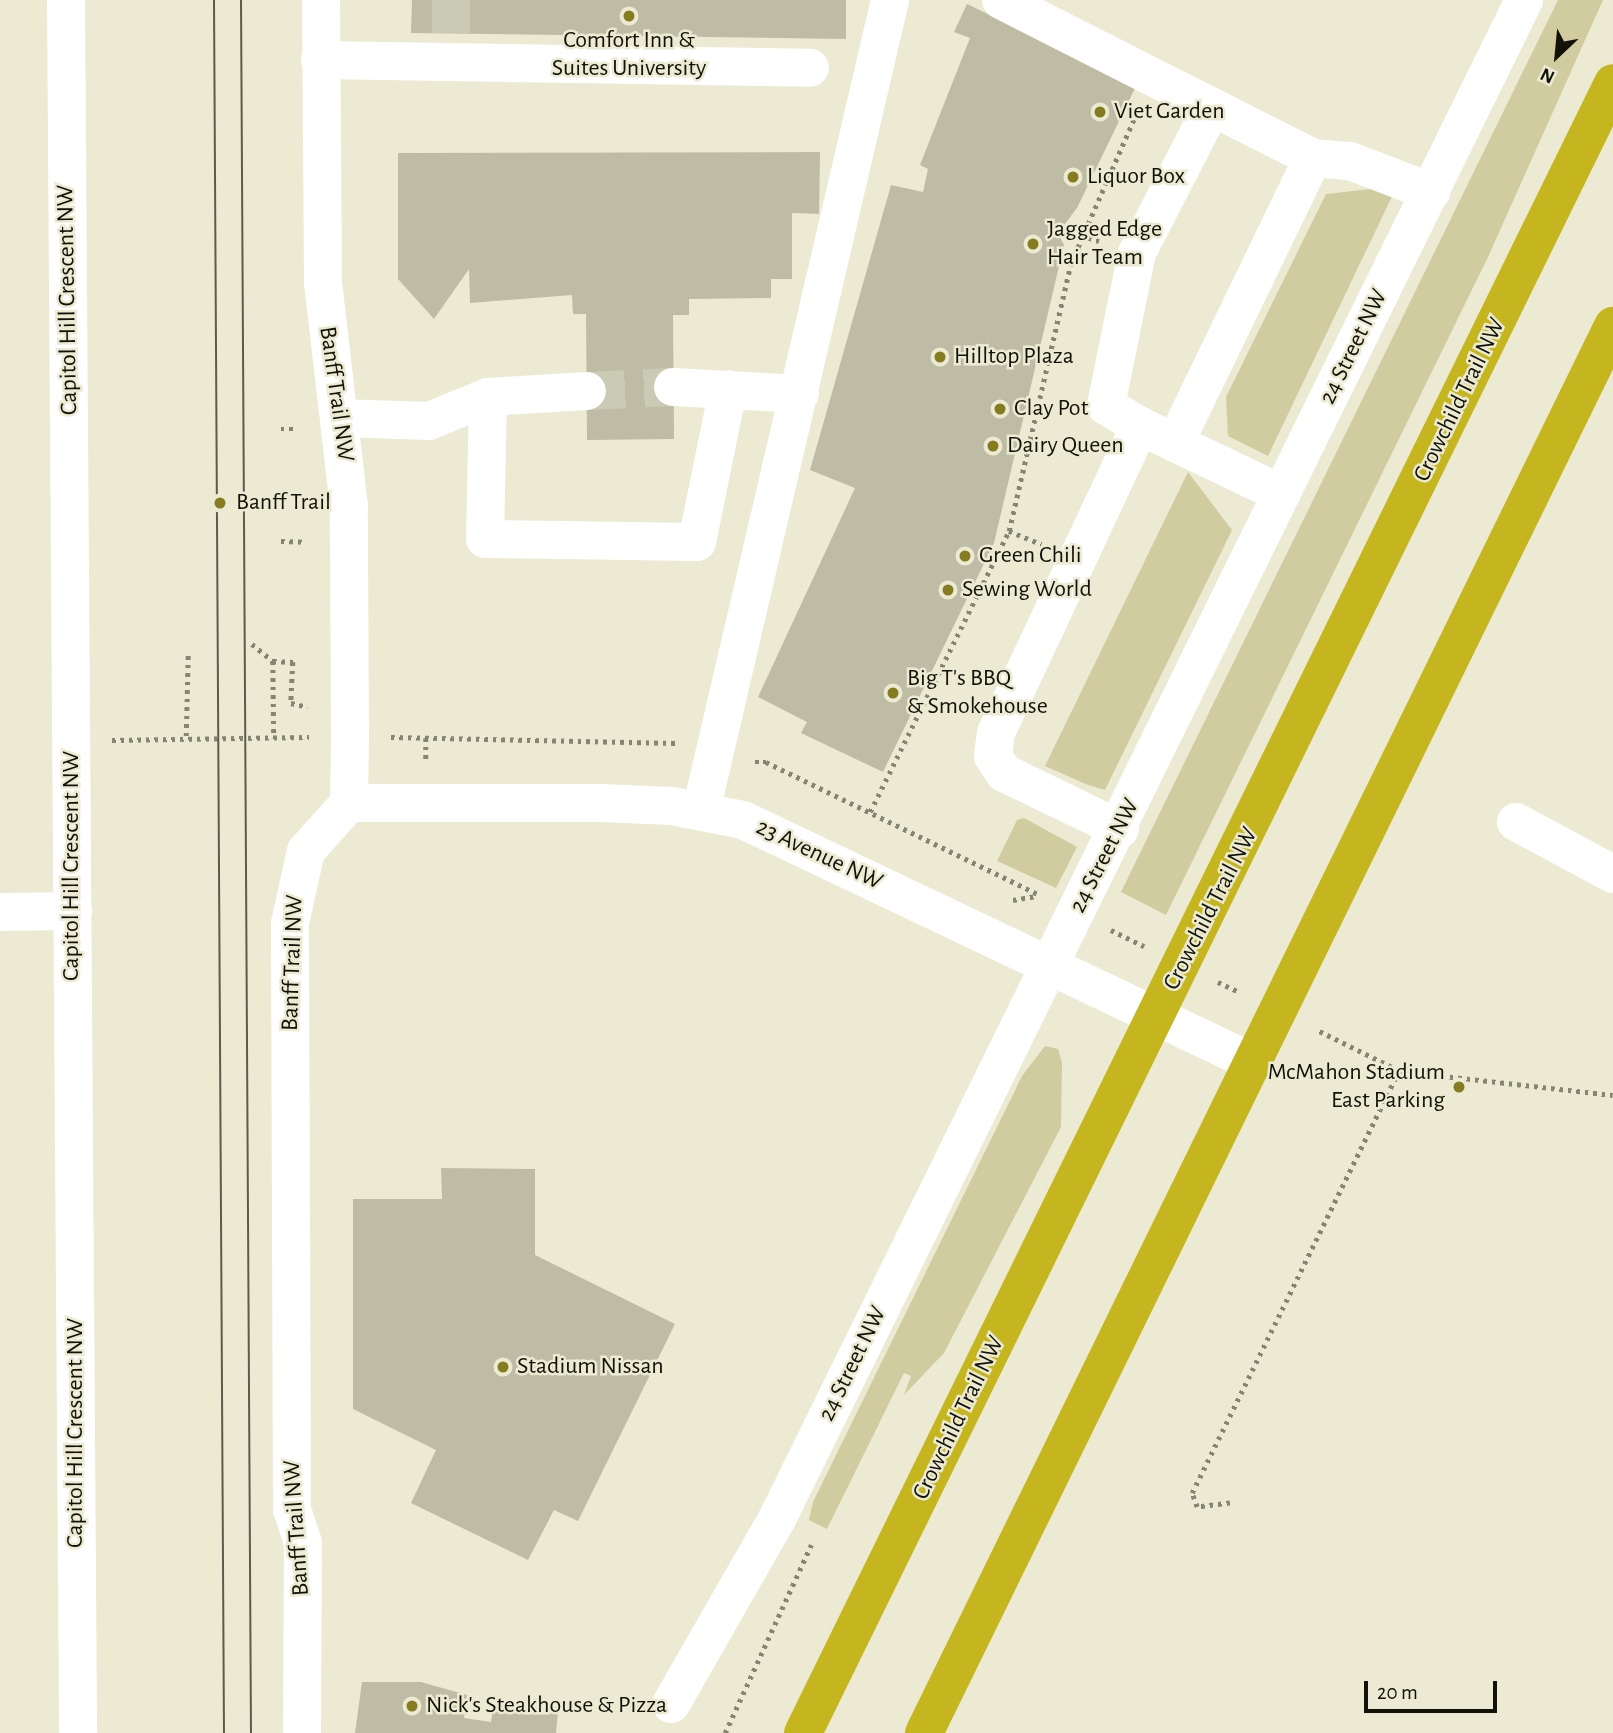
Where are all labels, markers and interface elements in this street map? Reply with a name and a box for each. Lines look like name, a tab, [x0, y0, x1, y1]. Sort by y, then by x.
marker: Comfort Inn & Suites University	[621, 8, 637, 24]
north arrow	[1522, 21, 1592, 91]
place label: Comfort Inn & Suites University	[552, 27, 706, 83]
text: N	[1537, 64, 1558, 87]
place label: Viet Garden	[1114, 98, 1225, 126]
marker: Viet Garden	[1092, 104, 1108, 120]
place label: Liquor Box	[1087, 163, 1185, 191]
marker: Liquor Box	[1065, 169, 1081, 185]
street label: Capitol Hill Crescent NW	[52, 185, 84, 415]
place label: Jagged Edge Hair Team	[1047, 216, 1162, 272]
marker: Jagged Edge Hair Team	[1025, 236, 1041, 252]
street label: 24 Street NW	[1314, 285, 1394, 409]
street label: Crowchild Trail NW	[1408, 313, 1512, 487]
street label: Banff Trail NW	[312, 325, 360, 463]
place label: Hilltop Plaza	[954, 343, 1074, 371]
marker: Hilltop Plaza	[932, 349, 948, 365]
place label: Clay Pot	[1014, 395, 1088, 423]
marker: Clay Pot	[992, 401, 1008, 417]
place label: Dairy Queen	[1007, 432, 1124, 460]
marker: Dairy Queen	[985, 438, 1001, 454]
place label: Banff Trail	[236, 489, 331, 517]
marker: Banff Trail	[210, 493, 230, 513]
place label: Green Chili	[979, 542, 1082, 570]
marker: Green Chili	[957, 548, 973, 564]
place label: Sewing World	[962, 576, 1092, 604]
marker: Sewing World	[940, 582, 956, 598]
place label: Big T's BBQ & Smokehouse	[907, 665, 1048, 721]
marker: Big T's BBQ & Smokehouse	[885, 685, 901, 701]
street label: Capitol Hill Crescent NW	[58, 751, 86, 981]
street label: 24 Street NW	[1064, 794, 1146, 918]
street label: 23 Avenue NW	[751, 813, 887, 897]
street label: Crowchild Trail NW	[1158, 823, 1264, 995]
street label: Banff Trail NW	[276, 894, 310, 1032]
place label: McMahon Stadium East Parking	[1268, 1059, 1445, 1115]
marker: McMahon Stadium East Parking	[1451, 1079, 1467, 1095]
street label: 24 Street NW	[813, 1302, 893, 1426]
street label: Capitol Hill Crescent NW	[62, 1318, 90, 1548]
street label: Crowchild Trail NW	[907, 1331, 1011, 1505]
place label: Stadium Nissan	[517, 1353, 664, 1381]
marker: Stadium Nissan	[495, 1359, 511, 1375]
street label: Banff Trail NW	[278, 1459, 316, 1597]
scale bar	[1368, 1666, 1501, 1710]
text: 20 m	[1377, 1682, 1418, 1703]
place label: Nick's Steakhouse & Pizza	[426, 1692, 667, 1720]
marker: Nick's Steakhouse & Pizza	[404, 1698, 420, 1714]

